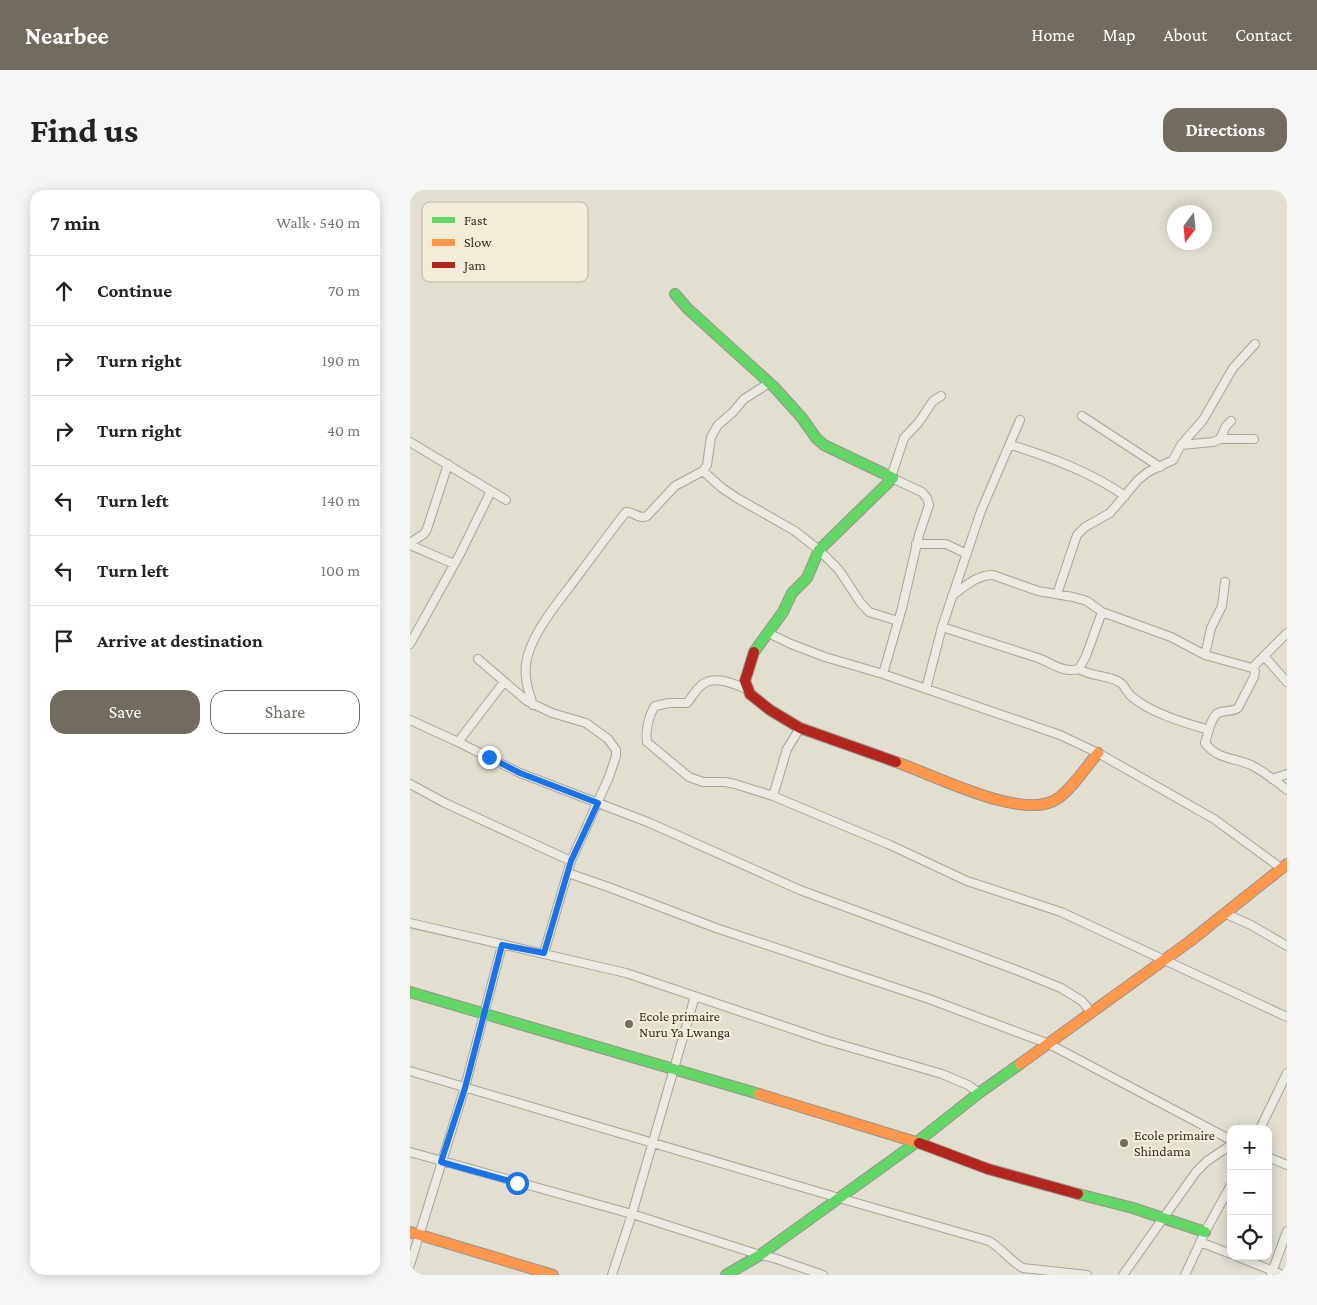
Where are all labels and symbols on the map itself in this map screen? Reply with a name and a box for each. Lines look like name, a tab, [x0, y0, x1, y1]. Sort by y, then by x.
legend	[422, 202, 588, 282]
north arrow	[1167, 205, 1212, 250]
text: Fast	[464, 212, 488, 228]
text: Slow	[464, 234, 492, 250]
text: Jam	[462, 257, 486, 273]
route end	[478, 746, 501, 769]
place label: Ecole primaire Nuru Ya Lwanga	[639, 1008, 731, 1040]
marker: Ecole primaire Nuru Ya Lwanga	[623, 1018, 635, 1030]
place label: Ecole primaire Shindama	[1134, 1127, 1215, 1159]
marker: Ecole primaire Shindama	[1118, 1137, 1130, 1149]
route start	[506, 1172, 529, 1195]

